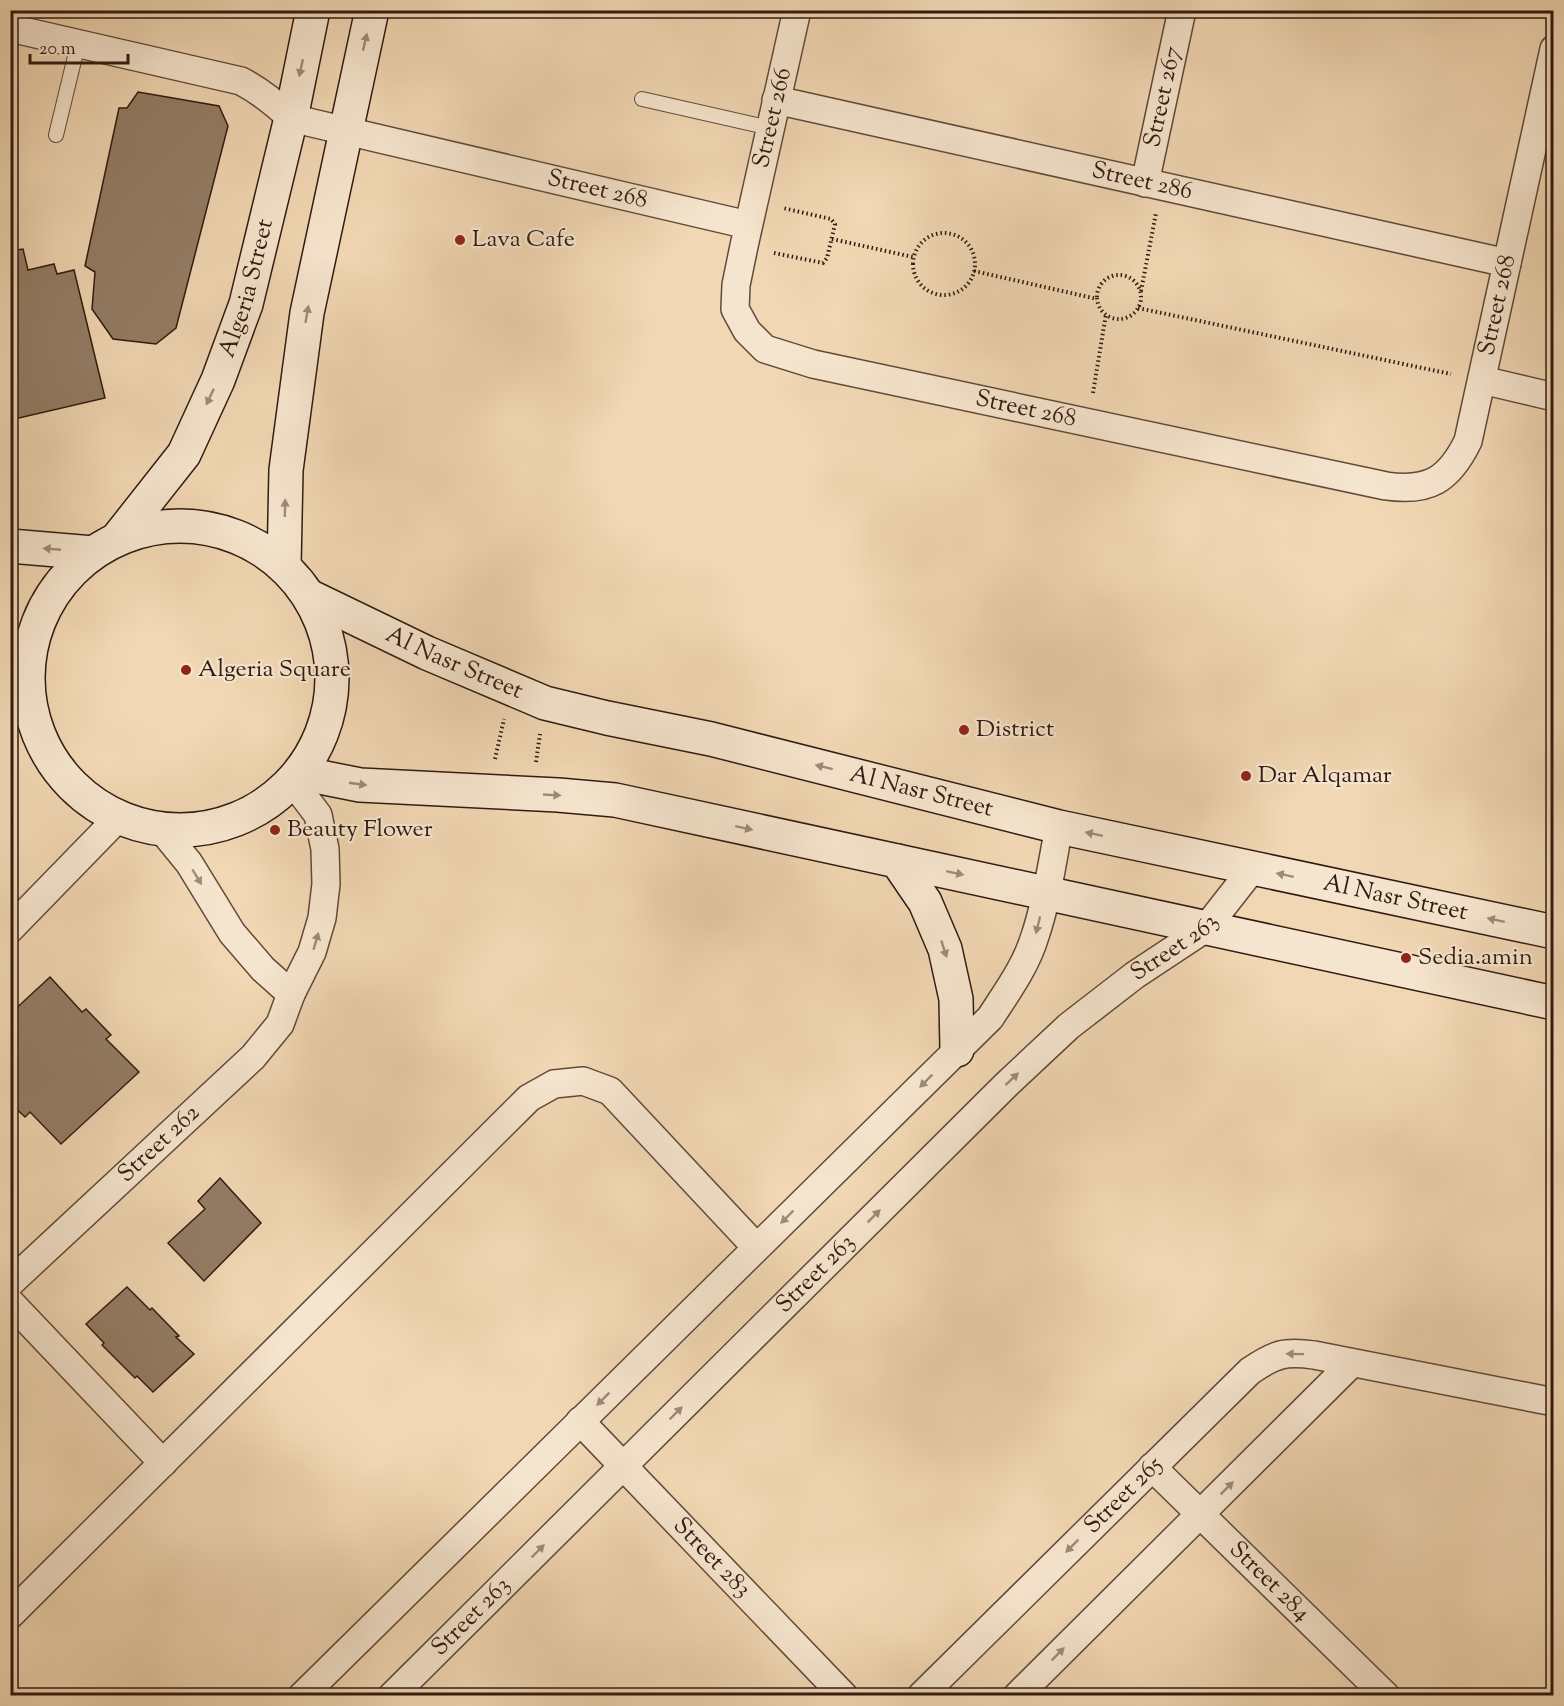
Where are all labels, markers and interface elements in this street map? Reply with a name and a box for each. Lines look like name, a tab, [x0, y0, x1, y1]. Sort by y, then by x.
scale bar	[30, 27, 128, 65]
one-way arrow	[361, 32, 370, 51]
text: 20 m	[39, 37, 76, 63]
street label: Street 267	[1136, 43, 1191, 151]
one-way arrow	[296, 58, 305, 77]
street label: Street 266	[745, 64, 801, 172]
street label: Street 286	[1088, 154, 1196, 209]
street label: Street 268	[544, 162, 651, 218]
street label: Algeria Street	[211, 216, 283, 362]
place label: Lava Cafe	[472, 223, 575, 257]
marker: Lava Cafe	[453, 233, 467, 247]
street label: Street 268	[1470, 252, 1525, 359]
one-way arrow	[303, 305, 312, 324]
street label: Street 268	[972, 382, 1079, 437]
one-way arrow	[206, 388, 215, 405]
one-way arrow	[280, 498, 290, 517]
one-way arrow	[42, 544, 61, 554]
street label: Al Nasr Street	[379, 618, 528, 709]
place label: Algeria Square	[198, 653, 351, 687]
marker: Algeria Square	[179, 663, 193, 677]
place label: District	[976, 713, 1054, 747]
marker: District	[957, 723, 971, 737]
street label: Al Nasr Street	[846, 758, 997, 827]
place label: Dar Alqamar	[1258, 759, 1392, 793]
one-way arrow	[814, 762, 833, 772]
marker: Dar Alqamar	[1239, 769, 1253, 783]
one-way arrow	[348, 779, 367, 789]
one-way arrow	[543, 790, 562, 799]
place label: Beauty Flower	[287, 813, 433, 847]
marker: Beauty Flower	[268, 823, 282, 837]
one-way arrow	[735, 823, 753, 833]
one-way arrow	[1085, 829, 1104, 839]
street label: Al Nasr Street	[1320, 866, 1471, 930]
one-way arrow	[191, 869, 202, 885]
one-way arrow	[946, 869, 965, 878]
one-way arrow	[1275, 870, 1294, 879]
street label: Street 263	[1124, 907, 1227, 990]
one-way arrow	[1487, 915, 1506, 924]
one-way arrow	[1033, 916, 1043, 934]
one-way arrow	[311, 932, 321, 950]
one-way arrow	[940, 940, 949, 958]
place label: Sedia.amin	[1418, 941, 1533, 975]
marker: Sedia.amin	[1399, 951, 1413, 965]
one-way arrow	[1005, 1072, 1020, 1086]
one-way arrow	[919, 1073, 933, 1087]
street label: Street 262	[111, 1097, 208, 1191]
one-way arrow	[780, 1210, 794, 1224]
one-way arrow	[866, 1210, 880, 1224]
street label: Street 263	[768, 1227, 863, 1322]
one-way arrow	[1285, 1349, 1304, 1359]
one-way arrow	[596, 1391, 610, 1405]
one-way arrow	[669, 1406, 683, 1421]
street label: Street 265	[1077, 1449, 1171, 1542]
one-way arrow	[1219, 1481, 1233, 1495]
street label: Street 283	[665, 1510, 758, 1606]
street label: Street 284	[1221, 1534, 1318, 1630]
one-way arrow	[1065, 1539, 1079, 1553]
one-way arrow	[530, 1544, 544, 1558]
street label: Street 263	[424, 1570, 519, 1664]
one-way arrow	[1051, 1648, 1065, 1662]

